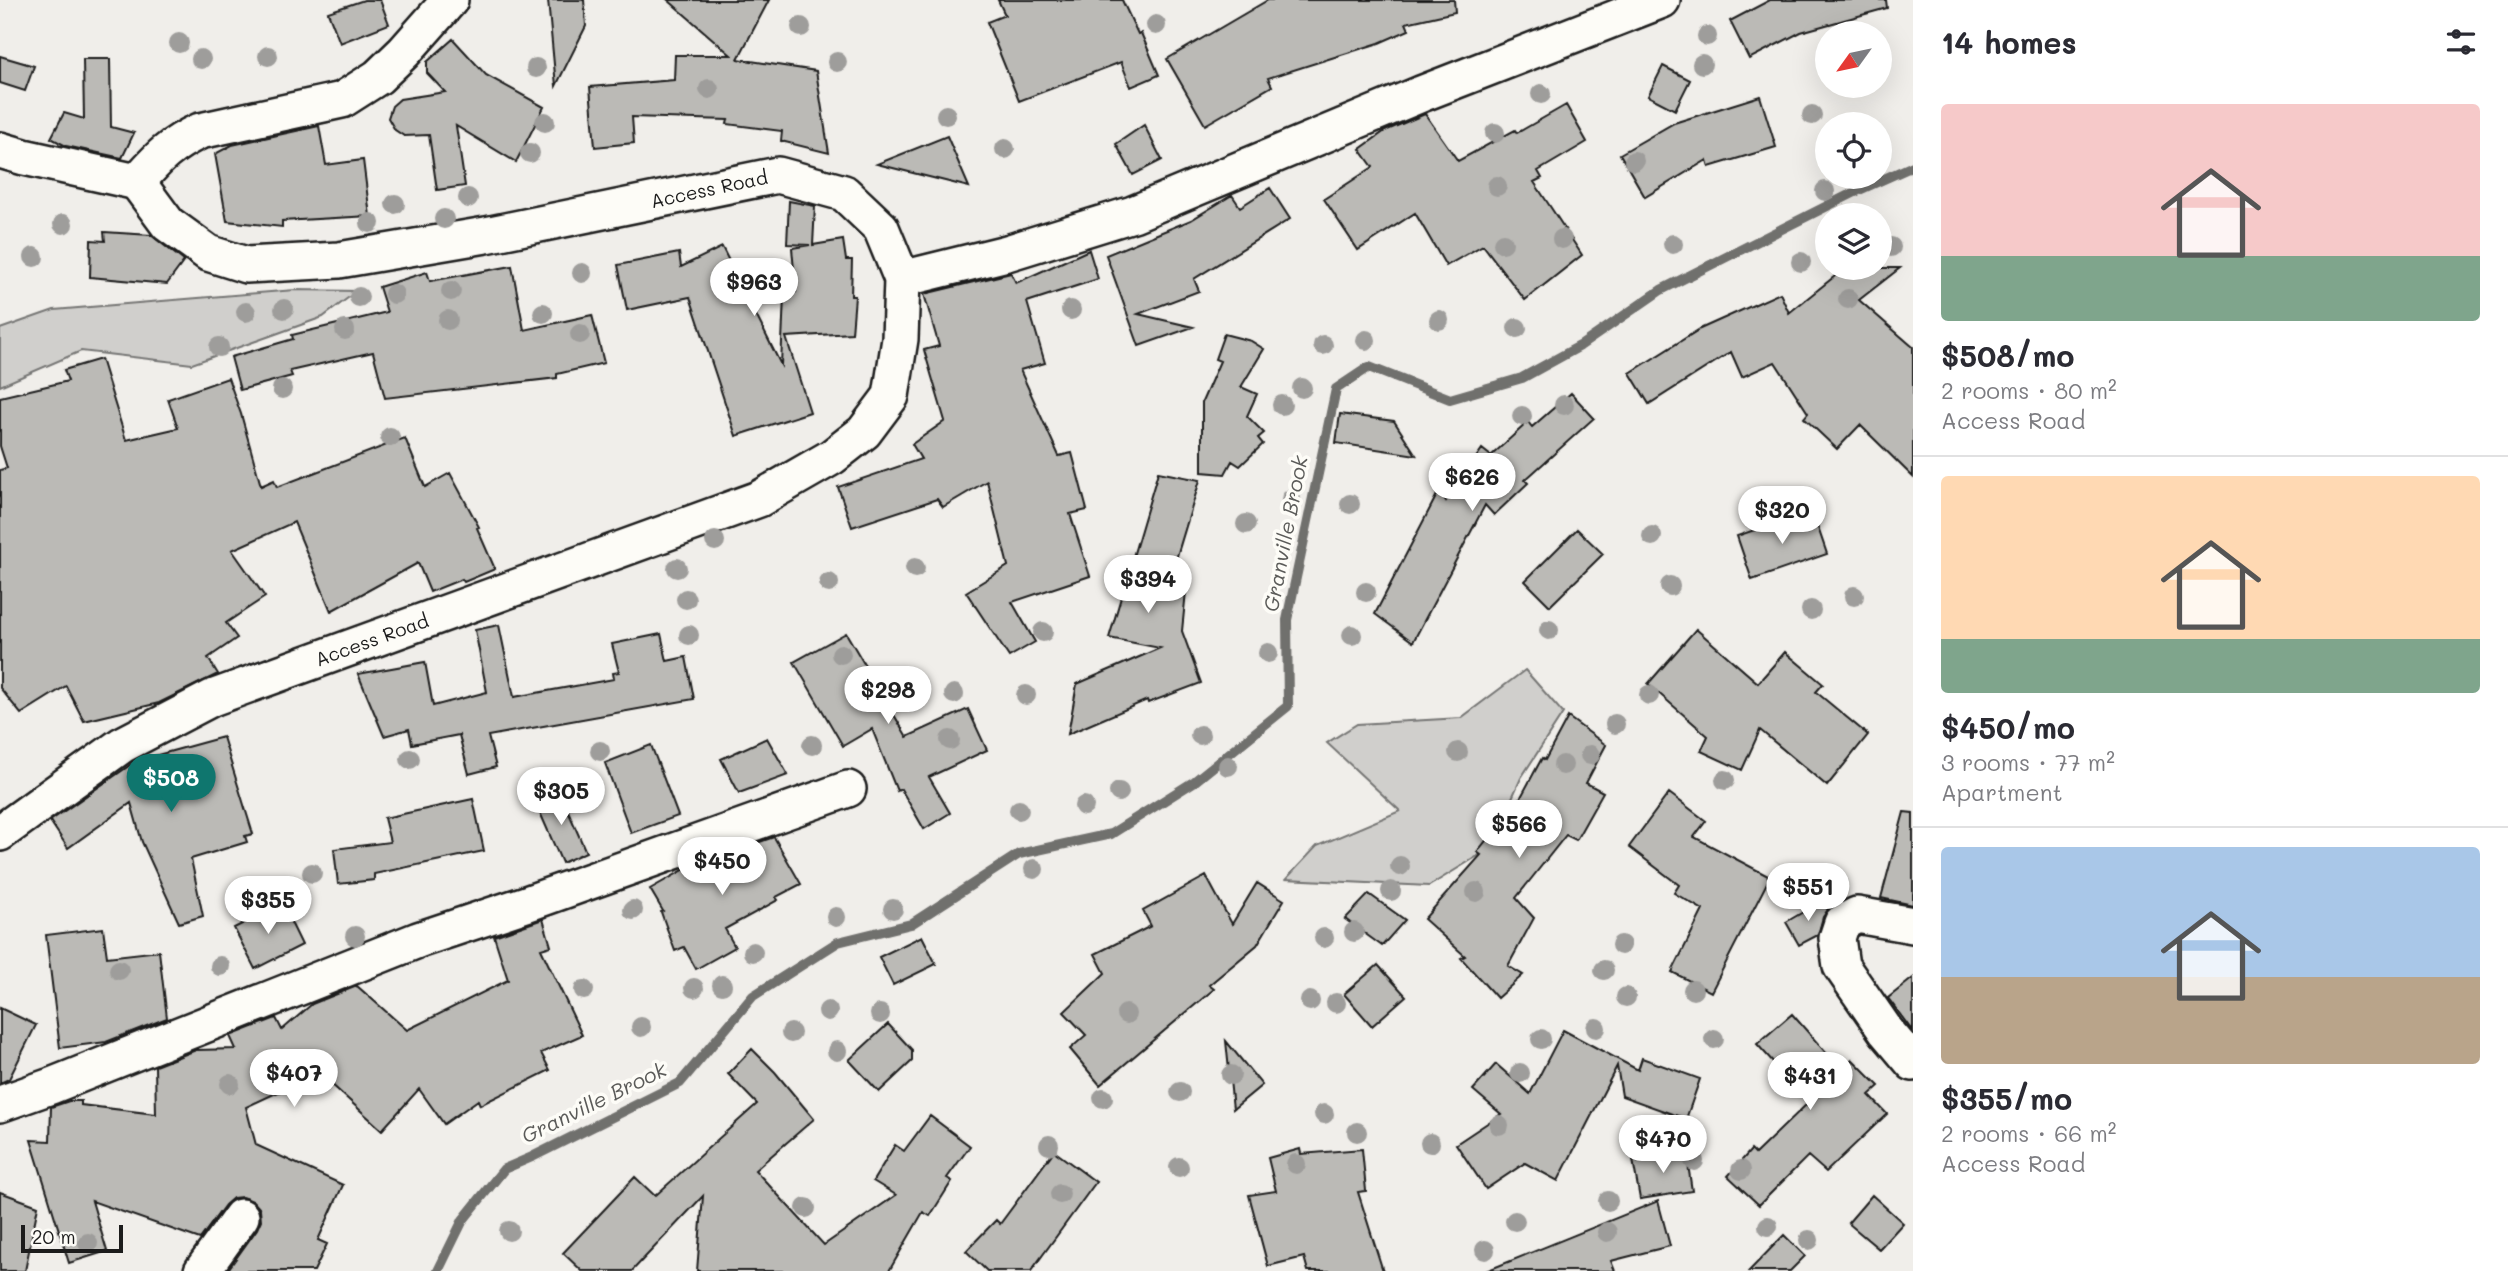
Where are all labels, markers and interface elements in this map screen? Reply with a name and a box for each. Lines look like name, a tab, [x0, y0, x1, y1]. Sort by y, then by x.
north arrow	[1815, 21, 1892, 98]
map controls	[1815, 21, 1892, 280]
text: 14 homes	[1941, 22, 2077, 62]
icon: filters	[2442, 23, 2480, 61]
button: locate	[1815, 112, 1892, 189]
icon: home	[2148, 150, 2274, 276]
street label: Access Road	[648, 164, 770, 213]
button: layers	[1815, 203, 1892, 280]
pin: $963	[713, 258, 795, 318]
text: $963	[726, 266, 782, 296]
text: $508/mo	[1941, 335, 2075, 375]
text: 2 rooms · 80 m²	[1941, 375, 2117, 405]
text: Access Road	[1941, 405, 2085, 435]
water label: Granville Brook	[1256, 453, 1313, 614]
pin: $626	[1431, 454, 1513, 513]
text: $626	[1445, 461, 1499, 491]
pin: $320	[1741, 486, 1823, 546]
text: $320	[1754, 494, 1810, 524]
icon: home	[2148, 522, 2274, 648]
pin: $394	[1107, 556, 1189, 615]
text: $394	[1120, 563, 1176, 593]
street label: Access Road	[311, 607, 432, 672]
pin: $298	[847, 666, 929, 726]
text: $298	[860, 674, 916, 704]
text: $450/mo	[1941, 707, 2075, 747]
text: 3 rooms · 77 m²	[1941, 747, 2115, 777]
pin: $508	[130, 754, 212, 814]
text: $508	[143, 762, 199, 792]
pin: $305	[520, 768, 602, 827]
text: $305	[533, 775, 589, 805]
text: Apartment	[1941, 777, 2063, 807]
pin: $566	[1478, 800, 1560, 860]
text: $566	[1491, 808, 1547, 838]
pin: $450	[681, 838, 763, 897]
text: $450	[693, 845, 751, 875]
pin: $551	[1767, 864, 1849, 923]
text: $551	[1782, 871, 1834, 901]
pin: $355	[227, 876, 309, 936]
text: $355	[241, 884, 295, 914]
icon: home	[2148, 893, 2274, 1019]
pin: $407	[253, 1050, 335, 1109]
pin: $431	[1769, 1052, 1851, 1112]
water label: Granville Brook	[516, 1054, 671, 1148]
text: $407	[266, 1057, 322, 1087]
text: $431	[1784, 1060, 1836, 1090]
text: $355/mo	[1941, 1078, 2072, 1118]
pin: $470	[1622, 1116, 1704, 1175]
text: 2 rooms · 66 m²	[1941, 1118, 2116, 1148]
text: $470	[1635, 1123, 1691, 1153]
text: Access Road	[1941, 1148, 2085, 1178]
scale bar	[21, 1222, 122, 1254]
text: 20 m	[32, 1224, 76, 1249]

